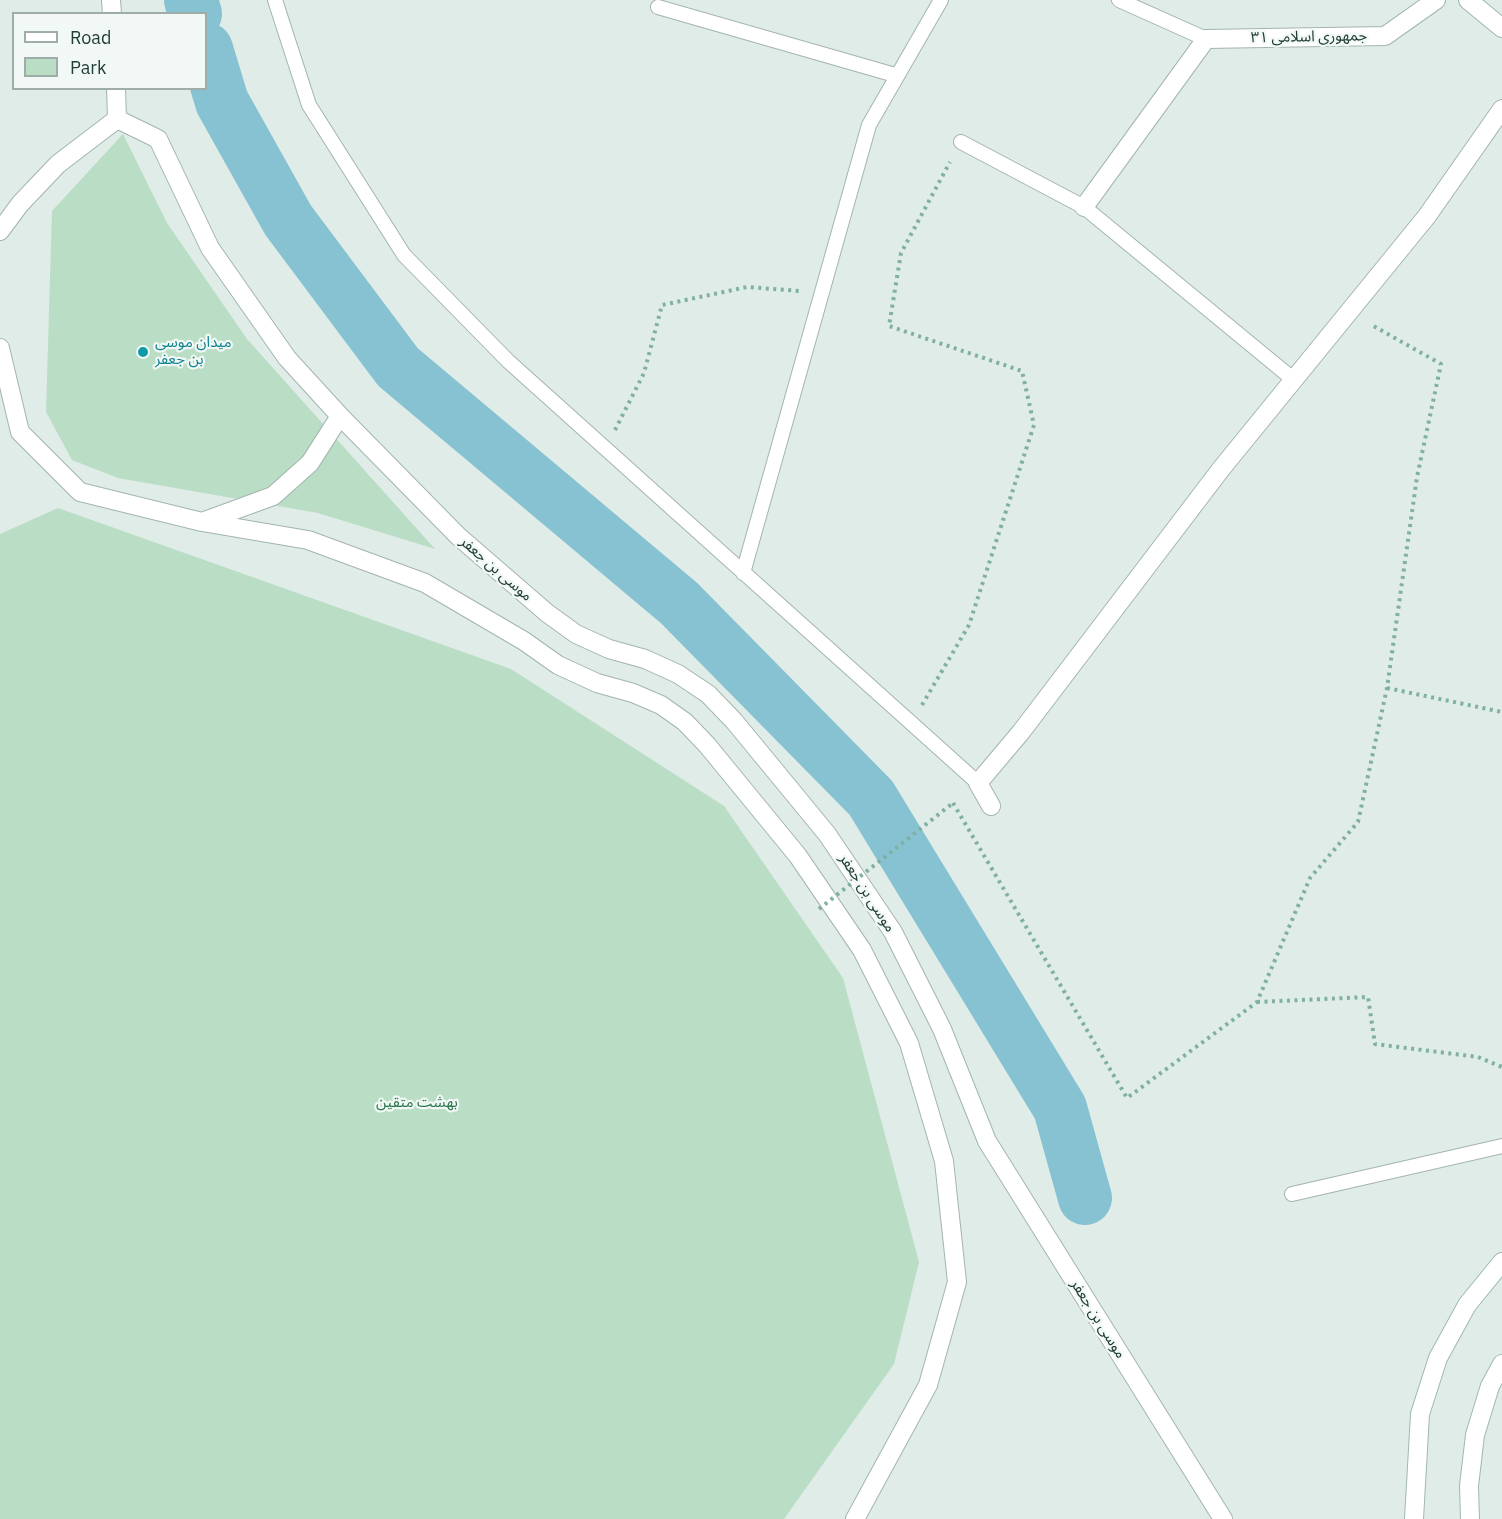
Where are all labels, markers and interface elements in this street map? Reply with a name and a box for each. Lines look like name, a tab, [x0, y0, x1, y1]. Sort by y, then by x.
legend	[12, 12, 207, 90]
text: Road	[70, 26, 111, 49]
street label: جمهوری اسلامی ۳۱	[1251, 27, 1367, 47]
text: Park	[70, 56, 106, 79]
place label: میدان موسی بن جعفر	[155, 334, 232, 369]
marker: میدان موسی بن جعفر	[136, 345, 150, 359]
street label: موسی بن جعفر	[456, 533, 536, 605]
street label: موسی بن جعفر	[835, 850, 899, 936]
park label: بهشت متقین	[376, 1094, 458, 1112]
street label: موسی بن جعفر	[1067, 1276, 1129, 1362]

